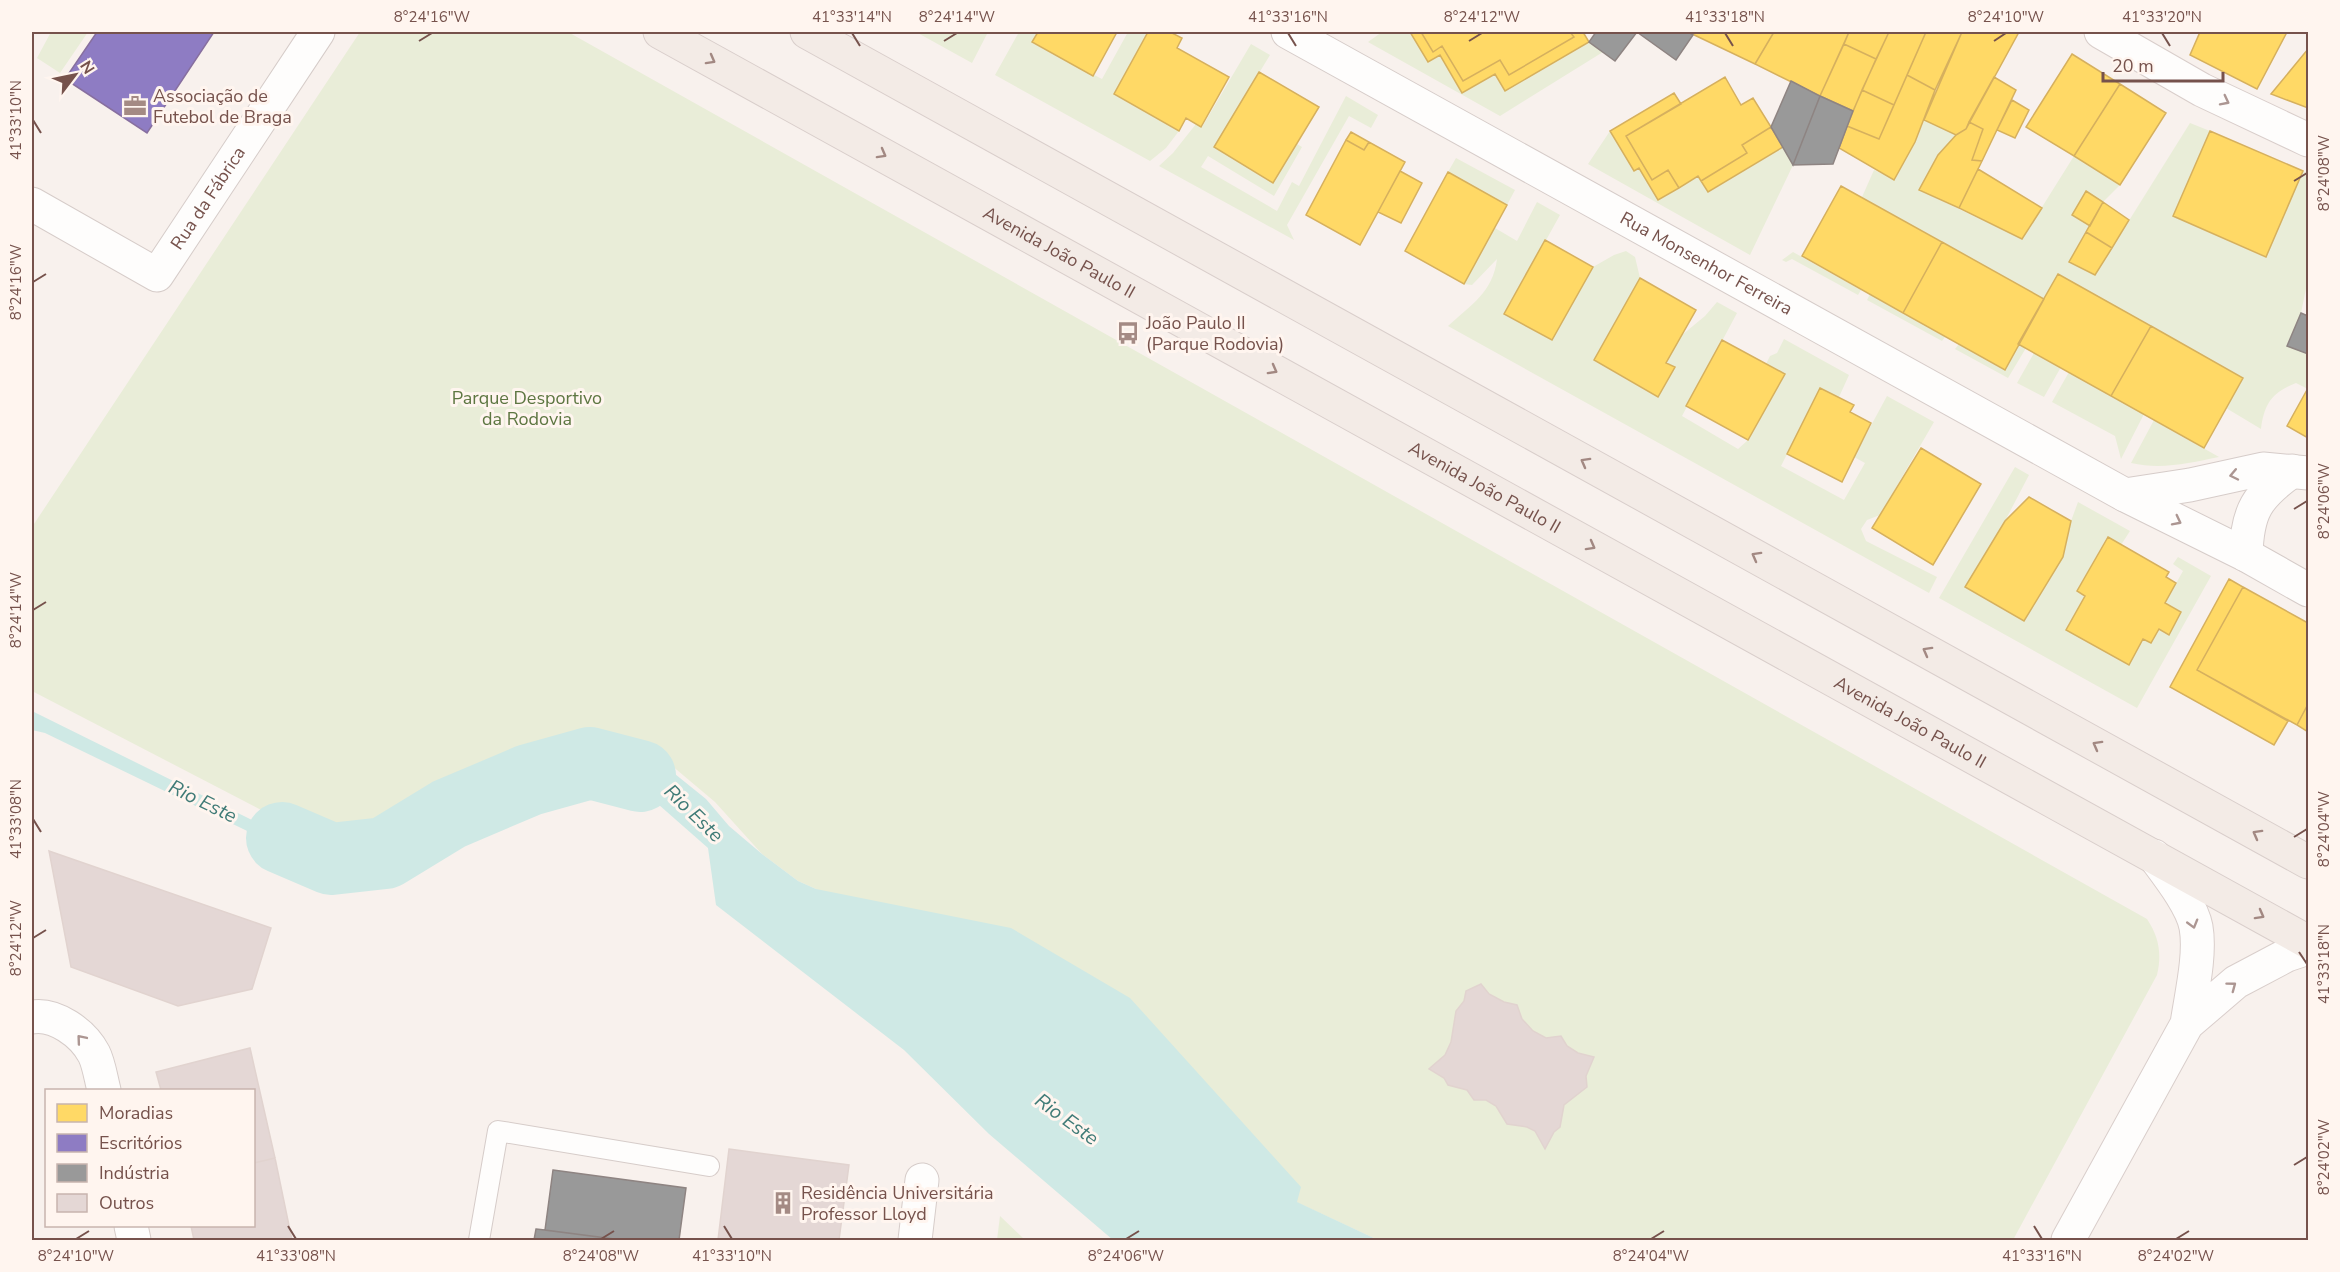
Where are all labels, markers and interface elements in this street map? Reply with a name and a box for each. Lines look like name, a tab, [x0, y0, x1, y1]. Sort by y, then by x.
text: 8°24'16"W	[394, 7, 471, 27]
text: 41°33'14"N	[812, 7, 892, 27]
text: 8°24'14"W	[919, 7, 996, 27]
text: 41°33'16"N	[1248, 7, 1328, 27]
text: 8°24'12"W	[1444, 7, 1521, 27]
text: 41°33'18"N	[1685, 7, 1765, 27]
text: 8°24'10"W	[1968, 7, 2045, 27]
text: 41°33'20"N	[2122, 7, 2202, 27]
north arrow	[45, 45, 105, 105]
scale bar	[2103, 45, 2223, 83]
one-way arrow	[705, 53, 716, 64]
text: 20 m	[2112, 54, 2154, 78]
text: N	[74, 57, 99, 78]
text: 41°33'10"N	[6, 80, 26, 160]
place label: Associação de Futebol de Braga	[153, 84, 292, 129]
office icon: Associação de Futebol de Braga	[122, 93, 148, 119]
one-way arrow	[2219, 94, 2230, 106]
text: 8°24'08"W	[2314, 134, 2334, 211]
street label: Rua da Fábrica	[165, 142, 251, 254]
one-way arrow	[876, 147, 886, 158]
street label: Avenida João Paulo II	[979, 201, 1140, 304]
street label: Rua Monsenhor Ferreira	[1616, 206, 1797, 321]
text: 8°24'16"W	[6, 243, 26, 320]
place label: João Paulo II (Parque Rodovia)	[1145, 311, 1284, 356]
bus stop icon: João Paulo II (Parque Rodovia)	[1115, 320, 1141, 346]
one-way arrow	[1267, 363, 1278, 374]
park label: Parque Desportivo da Rodovia	[452, 386, 602, 431]
street label: Avenida João Paulo II	[1404, 436, 1565, 539]
one-way arrow	[1581, 458, 1592, 469]
text: 8°24'06"W	[2314, 462, 2334, 539]
one-way arrow	[2230, 468, 2240, 481]
one-way arrow	[2171, 514, 2182, 525]
one-way arrow	[1585, 539, 1595, 550]
one-way arrow	[1752, 552, 1762, 564]
text: 8°24'14"W	[6, 571, 26, 648]
one-way arrow	[1922, 647, 1933, 658]
street label: Avenida João Paulo II	[1830, 671, 1990, 774]
one-way arrow	[2093, 741, 2103, 752]
water label: Rio Este	[164, 773, 242, 830]
water label: Rio Este	[658, 778, 729, 849]
text: 41°33'08"N	[6, 779, 26, 859]
text: 8°24'04"W	[2314, 790, 2334, 867]
one-way arrow	[2253, 830, 2263, 841]
text: 8°24'12"W	[6, 899, 26, 976]
one-way arrow	[2254, 908, 2264, 919]
one-way arrow	[2186, 919, 2199, 929]
text: 41°33'18"N	[2314, 924, 2334, 1004]
one-way arrow	[2225, 983, 2236, 994]
one-way arrow	[78, 1035, 89, 1046]
water label: Rio Este	[1029, 1087, 1104, 1152]
legend	[45, 1089, 255, 1227]
text: Moradias	[99, 1101, 173, 1125]
text: 8°24'02"W	[2314, 1118, 2334, 1195]
text: Escritórios	[99, 1131, 182, 1155]
text: Indústria	[99, 1161, 169, 1185]
place label: Residência Universitária Professor Lloyd	[801, 1181, 994, 1226]
building icon: Residência Universitária Professor Lloyd	[770, 1190, 796, 1216]
text: Outros	[99, 1191, 154, 1215]
text: 8°24'10"W	[38, 1246, 115, 1266]
text: 41°33'08"N	[256, 1246, 336, 1266]
text: 8°24'08"W	[563, 1246, 640, 1266]
text: 41°33'10"N	[692, 1246, 772, 1266]
text: 8°24'06"W	[1088, 1246, 1165, 1266]
text: 8°24'04"W	[1613, 1246, 1690, 1266]
text: 41°33'16"N	[2002, 1246, 2082, 1266]
text: 8°24'02"W	[2138, 1246, 2215, 1266]

